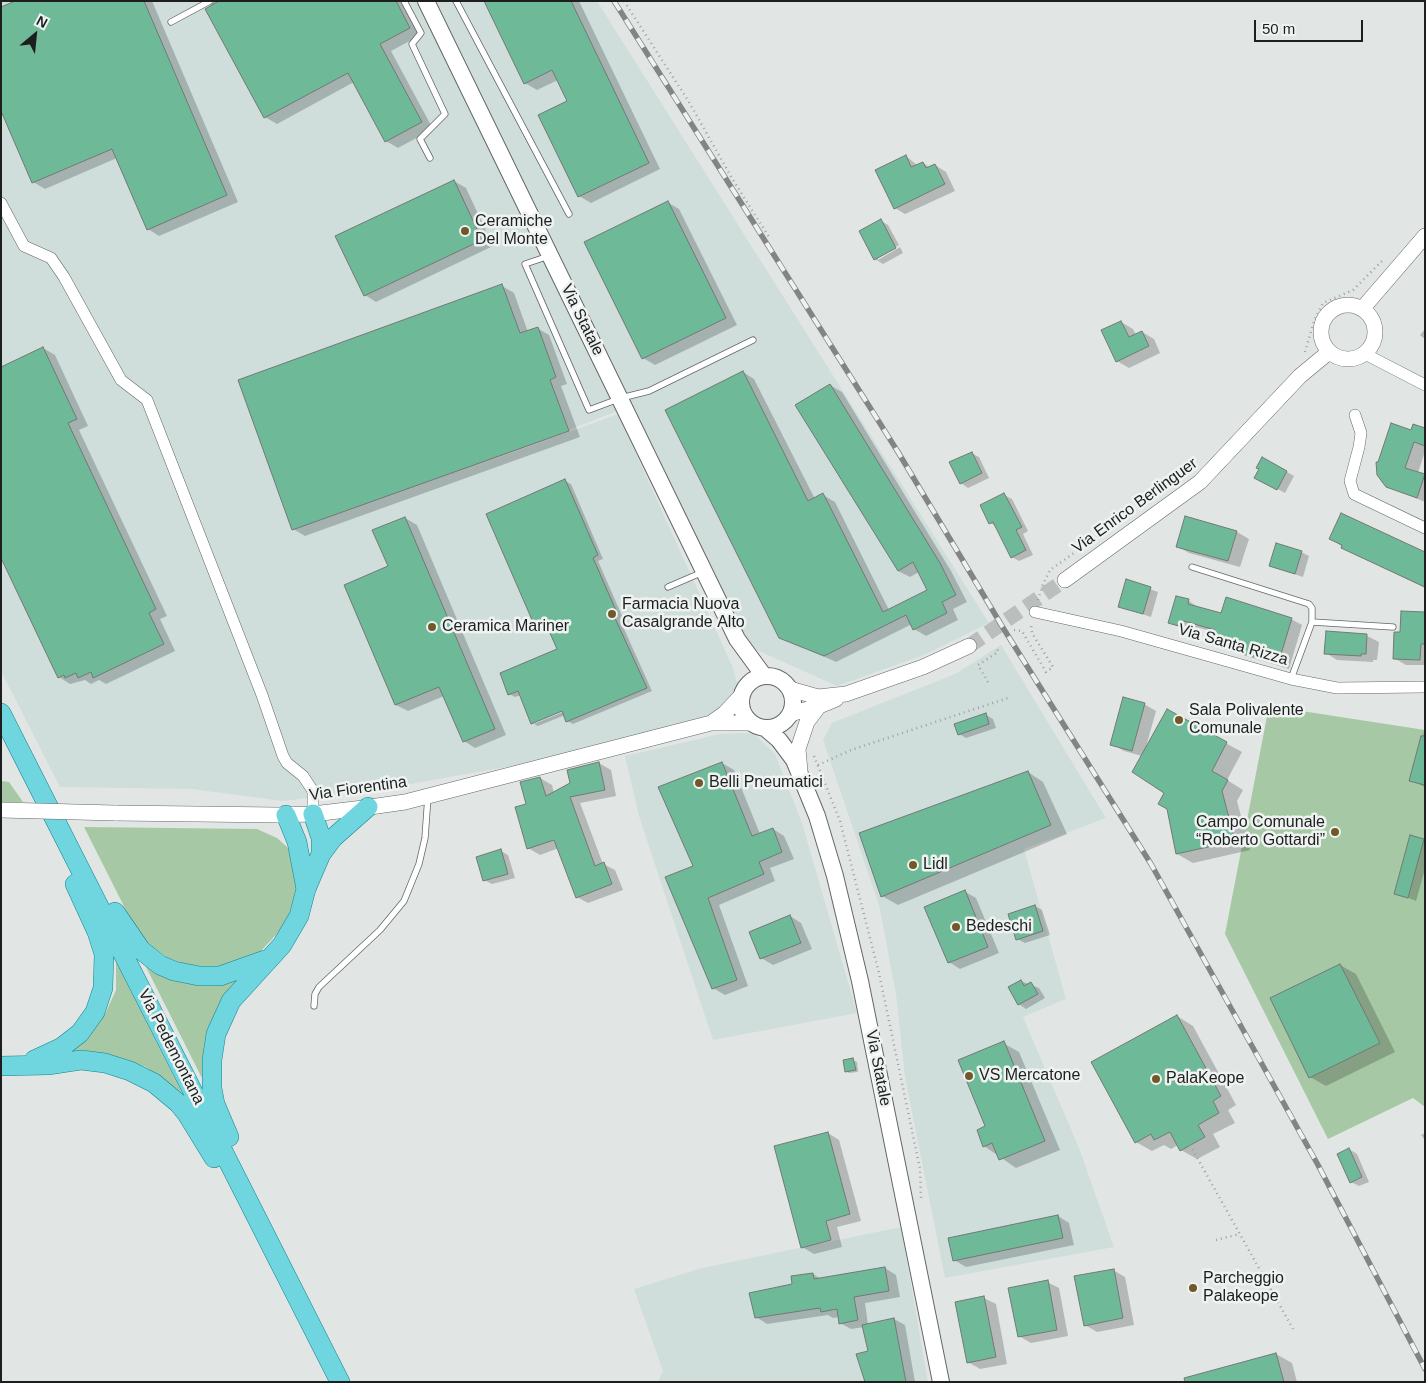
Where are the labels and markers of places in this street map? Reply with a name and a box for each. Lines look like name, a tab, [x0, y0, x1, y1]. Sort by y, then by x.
place label: Ceramiche Del Monte	[475, 212, 552, 250]
marker: Ceramiche Del Monte	[459, 225, 471, 237]
place label: Farmacia Nuova Casalgrande Alto	[622, 595, 745, 633]
marker: Farmacia Nuova Casalgrande Alto	[606, 608, 618, 620]
place label: Ceramica Mariner	[442, 617, 569, 637]
marker: Ceramica Mariner	[426, 621, 438, 633]
place label: Sala Polivalente Comunale	[1189, 701, 1304, 739]
marker: Sala Polivalente Comunale	[1173, 714, 1185, 726]
place label: Belli Pneumatici	[709, 773, 823, 793]
marker: Belli Pneumatici	[693, 777, 705, 789]
place label: Campo Comunale “Roberto Gottardi”	[1196, 813, 1325, 851]
marker: Campo Comunale “Roberto Gottardi”	[1329, 826, 1341, 838]
place label: Lidl	[923, 855, 948, 875]
marker: Lidl	[907, 859, 919, 871]
place label: Bedeschi	[966, 917, 1032, 937]
marker: Bedeschi	[950, 921, 962, 933]
place label: VS Mercatone	[979, 1066, 1080, 1086]
place label: PalaKeope	[1166, 1069, 1244, 1089]
marker: VS Mercatone	[963, 1070, 975, 1082]
marker: PalaKeope	[1150, 1073, 1162, 1085]
place label: Parcheggio Palakeope	[1203, 1269, 1284, 1307]
marker: Parcheggio Palakeope	[1187, 1282, 1199, 1294]

